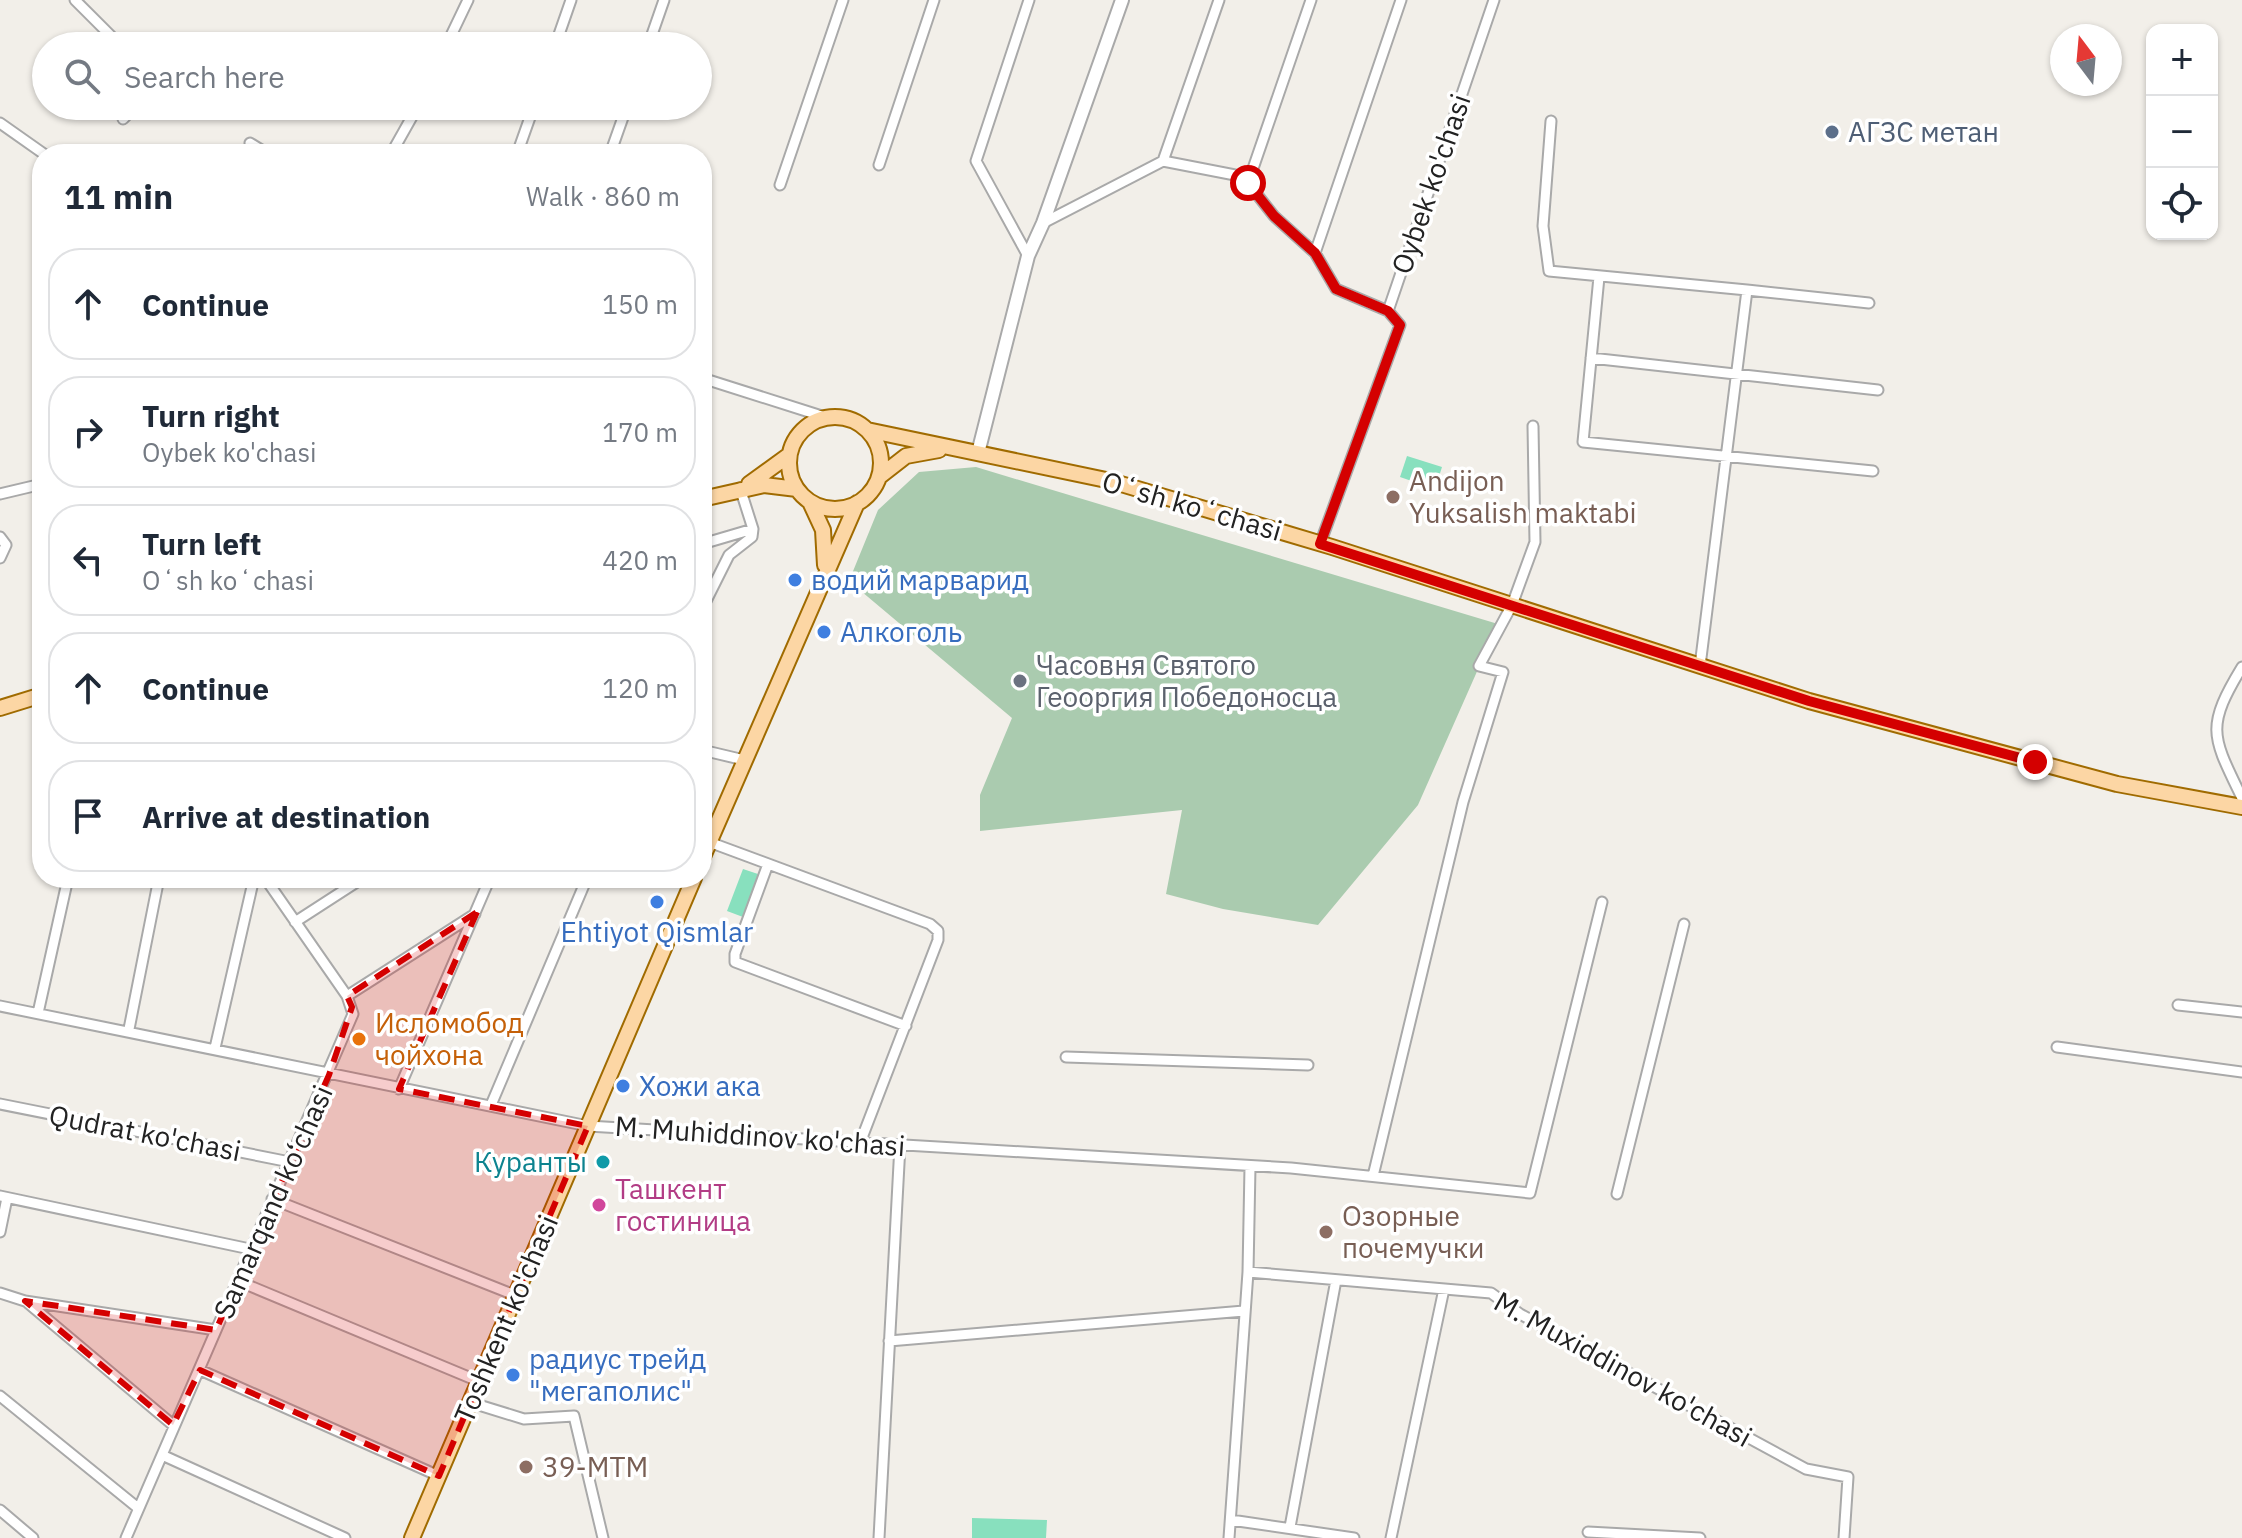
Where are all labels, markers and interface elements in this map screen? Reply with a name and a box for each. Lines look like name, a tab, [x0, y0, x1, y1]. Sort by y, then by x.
north arrow	[2050, 24, 2122, 96]
map controls	[2146, 24, 2218, 240]
button: +	[2146, 24, 2218, 96]
search box	[32, 32, 712, 120]
icon: search	[60, 54, 104, 98]
text: Search here	[124, 57, 285, 96]
street label: Oybek ko'chasi	[1382, 89, 1479, 279]
button: −	[2146, 96, 2218, 168]
place label: АГЗС метан	[1848, 113, 1999, 150]
marker: АГЗС метан	[1823, 123, 1841, 141]
route start	[1230, 165, 1266, 201]
button: locate	[2146, 168, 2218, 240]
text: 11 min	[64, 174, 173, 218]
text: Walk · 860 m	[526, 179, 680, 213]
icon: ahead	[66, 282, 110, 326]
text: Continue	[142, 285, 269, 324]
text: 150 m	[602, 287, 678, 321]
text: Turn right	[142, 396, 280, 435]
icon: right	[66, 410, 110, 454]
text: 170 m	[602, 415, 678, 449]
text: Oybek ko'chasi	[142, 435, 317, 469]
street label: Oʻsh koʻchasi	[1098, 462, 1286, 549]
place label: Andijon Yuksalish maktabi	[1409, 462, 1636, 531]
marker: Andijon Yuksalish maktabi	[1384, 488, 1402, 506]
text: Turn left	[142, 524, 261, 563]
icon: left	[66, 538, 110, 582]
text: 420 m	[602, 543, 678, 577]
place label: водий марварид	[811, 561, 1029, 598]
text: Oʻsh koʻchasi	[142, 563, 314, 597]
marker: водий марварид	[786, 571, 804, 589]
place label: Алкоголь	[840, 613, 962, 650]
marker: Алкоголь	[815, 623, 833, 641]
place label: Часовня Святого Геооргия Победоносца	[1036, 646, 1337, 715]
icon: ahead	[66, 666, 110, 710]
text: Continue	[142, 669, 269, 708]
text: 120 m	[602, 671, 678, 705]
marker: Часовня Святого Геооргия Победоносца	[1011, 672, 1029, 690]
route end	[2017, 744, 2053, 780]
icon: arrive	[66, 794, 110, 838]
text: Arrive at destination	[142, 797, 430, 836]
marker: Ehtiyot Qismlar	[648, 893, 666, 911]
place label: Ehtiyot Qismlar	[561, 913, 753, 950]
place label: Исломобод чойхона	[375, 1004, 524, 1073]
marker: Исломобод чойхона	[350, 1030, 368, 1048]
place label: Хожи ака	[639, 1067, 761, 1104]
marker: Хожи ака	[614, 1077, 632, 1095]
street label: Samarqand ko‘chasi	[204, 1079, 341, 1324]
street label: Qudrat ko'chasi	[46, 1096, 244, 1169]
street label: M. Muhiddinov ko'chasi	[614, 1107, 906, 1164]
place label: Куранты	[474, 1143, 587, 1180]
marker: Куранты	[594, 1153, 612, 1171]
place label: Ташкент гостиница	[615, 1170, 751, 1239]
marker: Ташкент гостиница	[590, 1196, 608, 1214]
place label: Озорные почемучки	[1342, 1197, 1485, 1266]
street label: Toshkent ko'chasi	[445, 1209, 566, 1428]
marker: Озорные почемучки	[1317, 1223, 1335, 1241]
street label: M. Muxiddinov ko'chasi	[1488, 1282, 1759, 1455]
place label: радиус трейд "мегаполис"	[529, 1340, 706, 1409]
marker: радиус трейд "мегаполис"	[504, 1366, 522, 1384]
place label: 39-MTM	[542, 1448, 648, 1485]
marker: 39-MTM	[517, 1458, 535, 1476]

